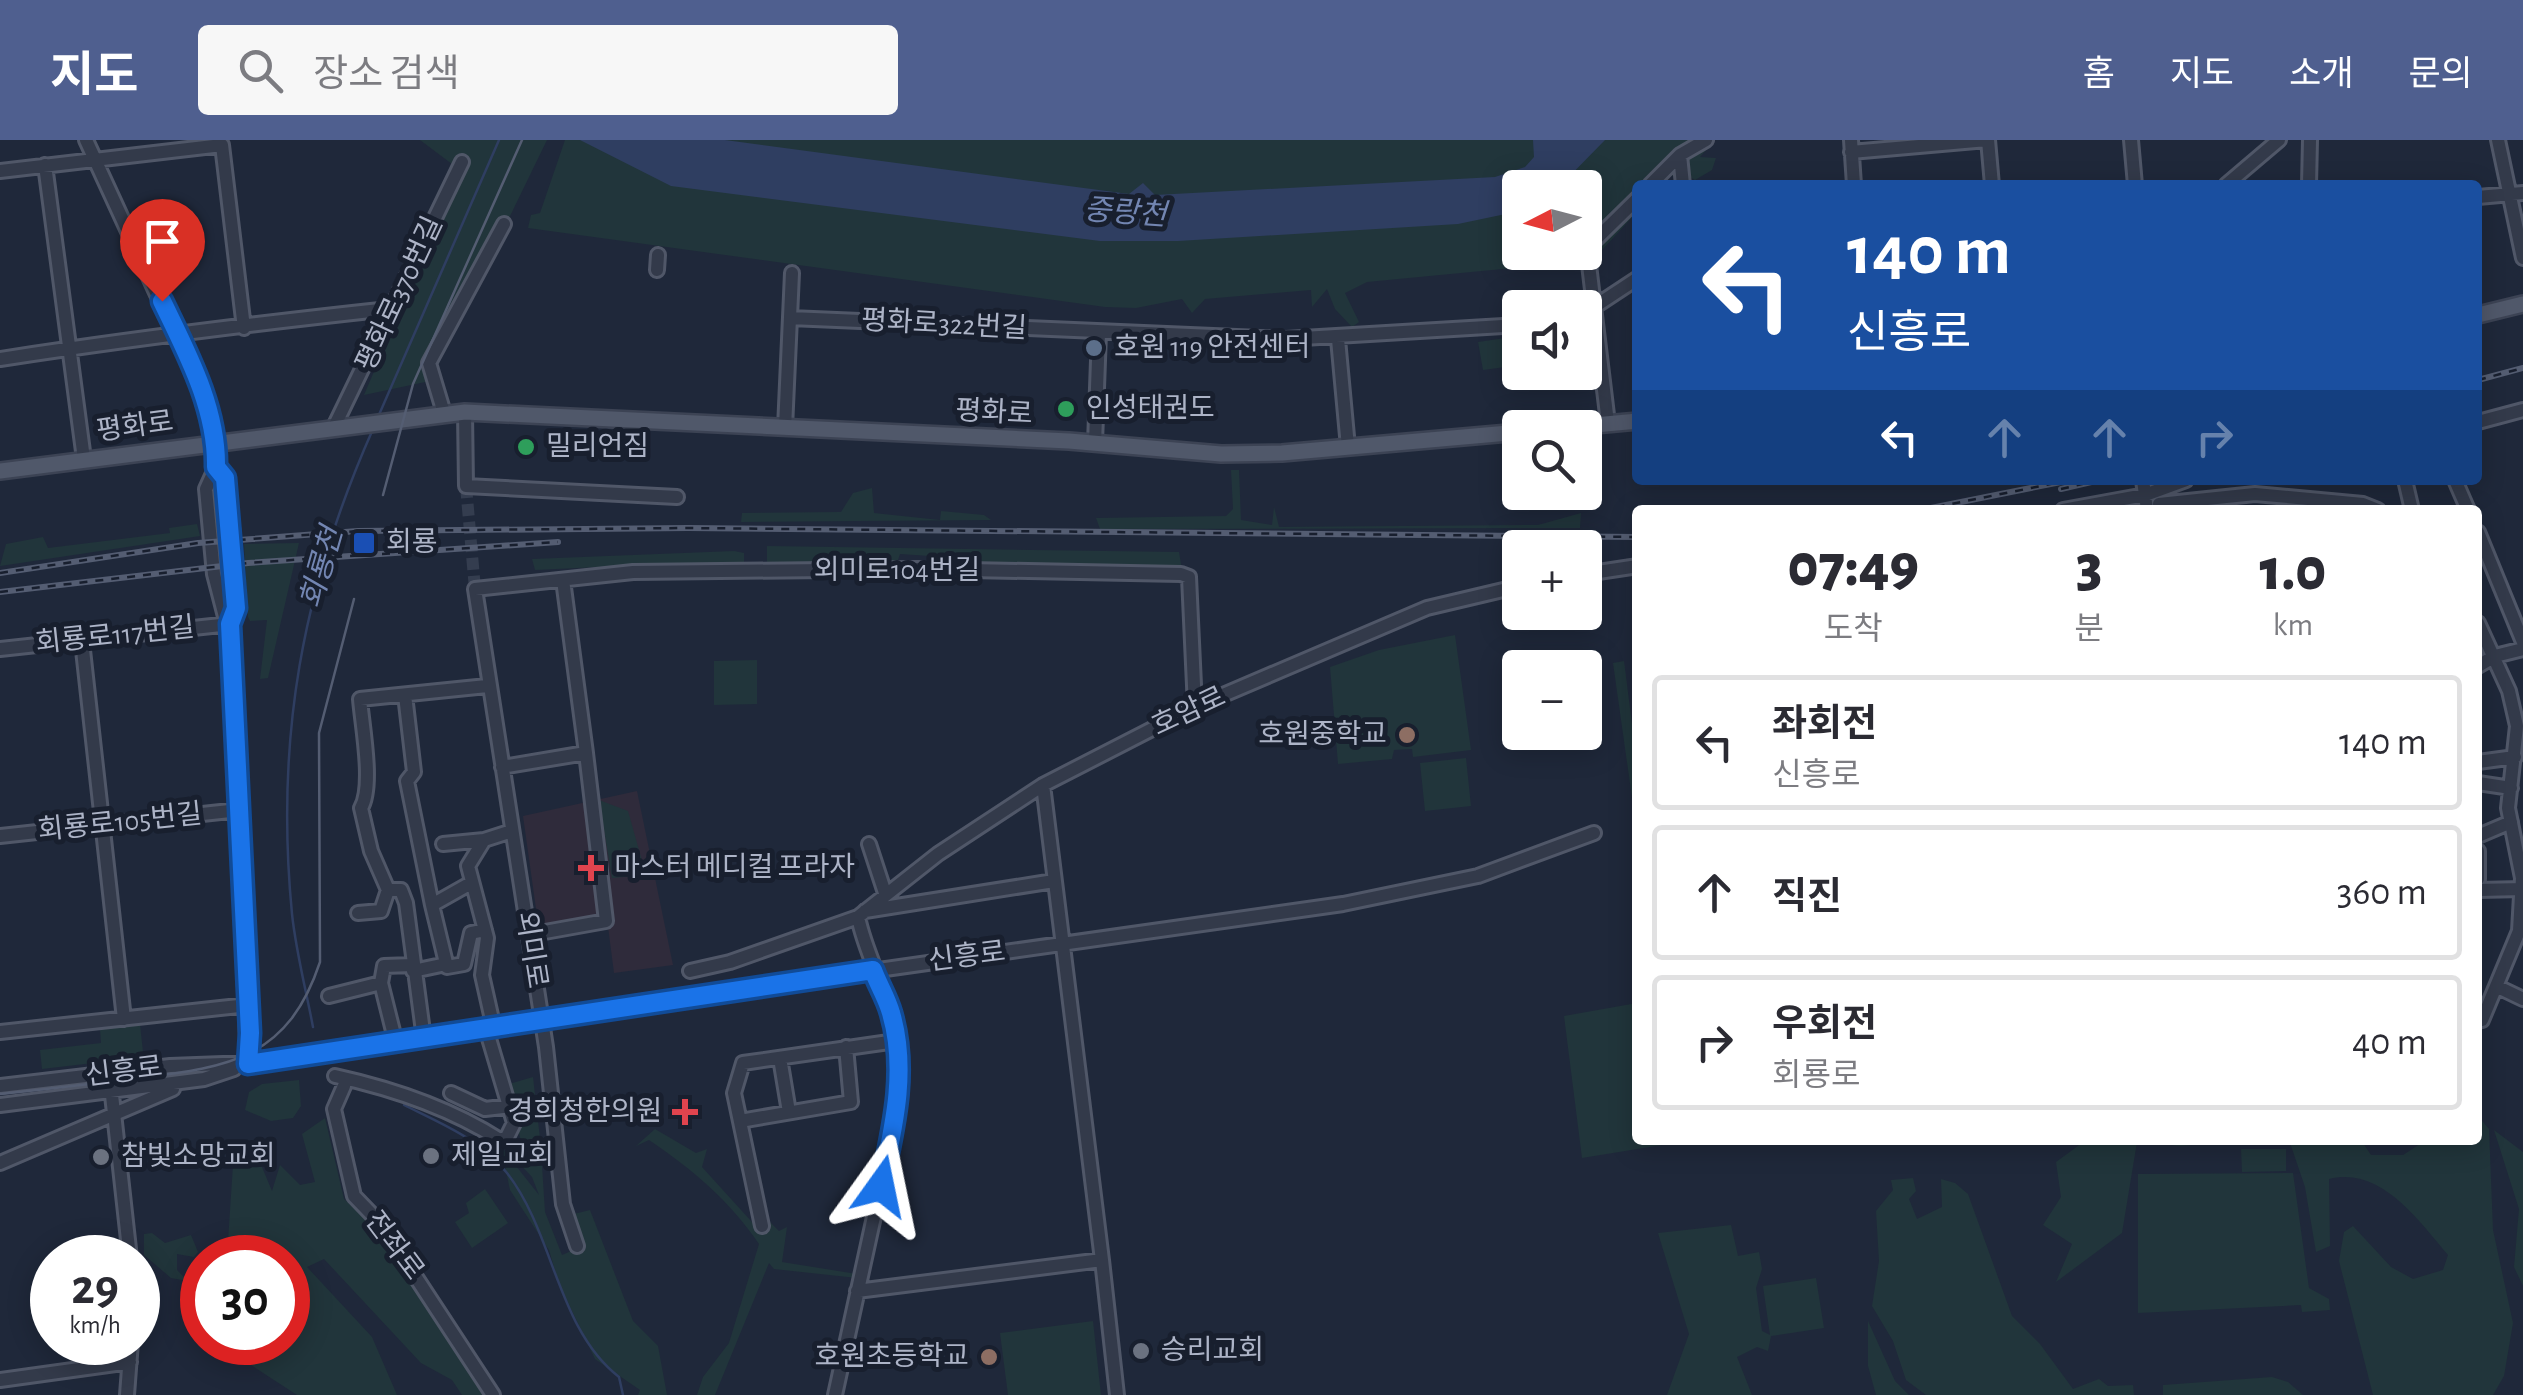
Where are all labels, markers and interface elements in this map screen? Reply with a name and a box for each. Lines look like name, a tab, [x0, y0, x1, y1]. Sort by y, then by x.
search box	[198, 25, 898, 115]
icon: search	[233, 43, 288, 98]
text: 지도	[50, 53, 138, 101]
text: 장소 검색	[313, 56, 459, 94]
text: 홈	[2083, 57, 2115, 92]
text: 지도	[2170, 57, 2234, 92]
text: 소개	[2289, 57, 2354, 92]
text: 문의	[2409, 57, 2473, 92]
north arrow	[1502, 170, 1602, 270]
map controls	[1502, 170, 1602, 750]
water label: 중랑천	[1083, 194, 1171, 231]
pin	[120, 199, 205, 302]
street label: 평화로370번길	[350, 212, 448, 376]
icon: arrive	[135, 214, 190, 269]
text: 140 m	[1847, 217, 2011, 287]
icon: left	[1682, 220, 1812, 350]
button: sound	[1502, 290, 1602, 390]
street label: 평화로322번길	[860, 305, 1028, 343]
text: 신흥로	[1847, 311, 1971, 356]
place label: 호원 119 안전센터	[1114, 332, 1310, 362]
marker: 호원 119 안전센터	[1083, 337, 1105, 359]
place label: 인성태권도	[1086, 393, 1215, 423]
street label: 평화로	[955, 395, 1033, 429]
marker: 인성태권도	[1055, 398, 1077, 420]
street label: 평화로	[95, 406, 175, 446]
button: search	[1502, 410, 1602, 510]
icon: left	[1872, 410, 1927, 465]
icon: ahead	[1977, 410, 2032, 465]
icon: ahead	[2082, 410, 2137, 465]
icon: right	[2187, 410, 2242, 465]
place label: 밀리언짐	[546, 431, 649, 461]
marker: 밀리언짐	[515, 436, 537, 458]
water label: 회룡천	[295, 521, 349, 612]
place label: 회룡	[386, 527, 438, 557]
marker: 회룡	[351, 530, 377, 556]
button: +	[1502, 530, 1602, 630]
text: 07:49	[1788, 537, 1919, 597]
text: 3	[2076, 537, 2102, 597]
text: 1.0	[2260, 541, 2326, 601]
street label: 외미로104번길	[814, 555, 980, 585]
text: km	[2273, 609, 2313, 641]
street label: 회룡로117번길	[34, 612, 196, 658]
text: 도착	[1824, 613, 1883, 645]
text: 분	[2075, 613, 2104, 645]
button: −	[1502, 650, 1602, 750]
street label: 호암로	[1147, 681, 1230, 741]
text: 좌회전	[1772, 706, 1877, 744]
icon: left	[1687, 715, 1742, 770]
place label: 호원중학교	[1258, 719, 1387, 749]
marker: 호원중학교	[1396, 724, 1418, 746]
text: 140 m	[2339, 724, 2427, 762]
text: 신흥로	[1772, 759, 1860, 791]
street label: 회룡로105번길	[36, 798, 203, 846]
place label: 마스터 메디컬 프라자	[614, 852, 855, 882]
marker: 마스터 메디컬 프라자	[578, 855, 604, 881]
icon: ahead	[1687, 865, 1742, 920]
text: 360 m	[2337, 874, 2427, 912]
text: 직진	[1772, 879, 1842, 917]
street label: 외미로	[511, 909, 553, 990]
street label: 신흥로	[927, 936, 1007, 976]
text: 우회전	[1772, 1006, 1877, 1044]
icon: right	[1687, 1015, 1742, 1070]
text: 40 m	[2352, 1024, 2427, 1062]
street label: 신흥로	[84, 1051, 164, 1091]
text: 회룡로	[1772, 1059, 1860, 1091]
place label: 경희청한의원	[507, 1096, 662, 1126]
marker: 경희청한의원	[672, 1099, 698, 1125]
position arrow	[829, 1134, 933, 1238]
place label: 제일교회	[451, 1140, 554, 1170]
place label: 참빛소망교회	[121, 1141, 276, 1171]
marker: 제일교회	[420, 1145, 442, 1167]
marker: 참빛소망교회	[90, 1146, 112, 1168]
street label: 전좌로	[360, 1206, 430, 1285]
speed limit sign: 30	[180, 1235, 310, 1365]
text: 29	[71, 1263, 119, 1313]
text: km/h	[69, 1313, 121, 1338]
place label: 승리교회	[1161, 1335, 1264, 1365]
marker: 승리교회	[1130, 1340, 1152, 1362]
place label: 호원초등학교	[814, 1341, 969, 1371]
marker: 호원초등학교	[978, 1346, 1000, 1368]

